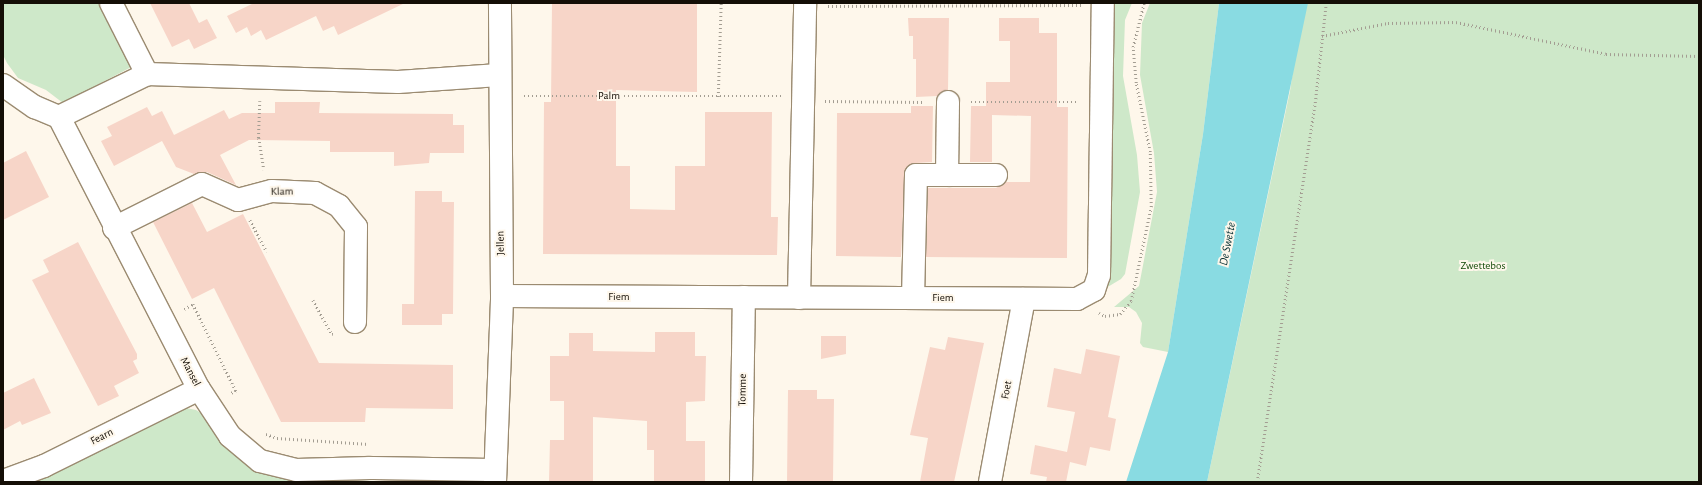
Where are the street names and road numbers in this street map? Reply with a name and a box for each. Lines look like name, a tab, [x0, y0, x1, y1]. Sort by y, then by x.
street label: Palm	[598, 89, 620, 103]
street label: Klam	[271, 185, 293, 199]
street label: Jellen	[494, 231, 508, 255]
street label: Fiem	[608, 290, 630, 304]
street label: Fiem	[932, 291, 954, 305]
street label: Mansel	[177, 355, 203, 389]
street label: Tomme	[736, 374, 750, 406]
street label: Foet	[999, 380, 1015, 400]
street label: Fearn	[88, 426, 116, 448]

